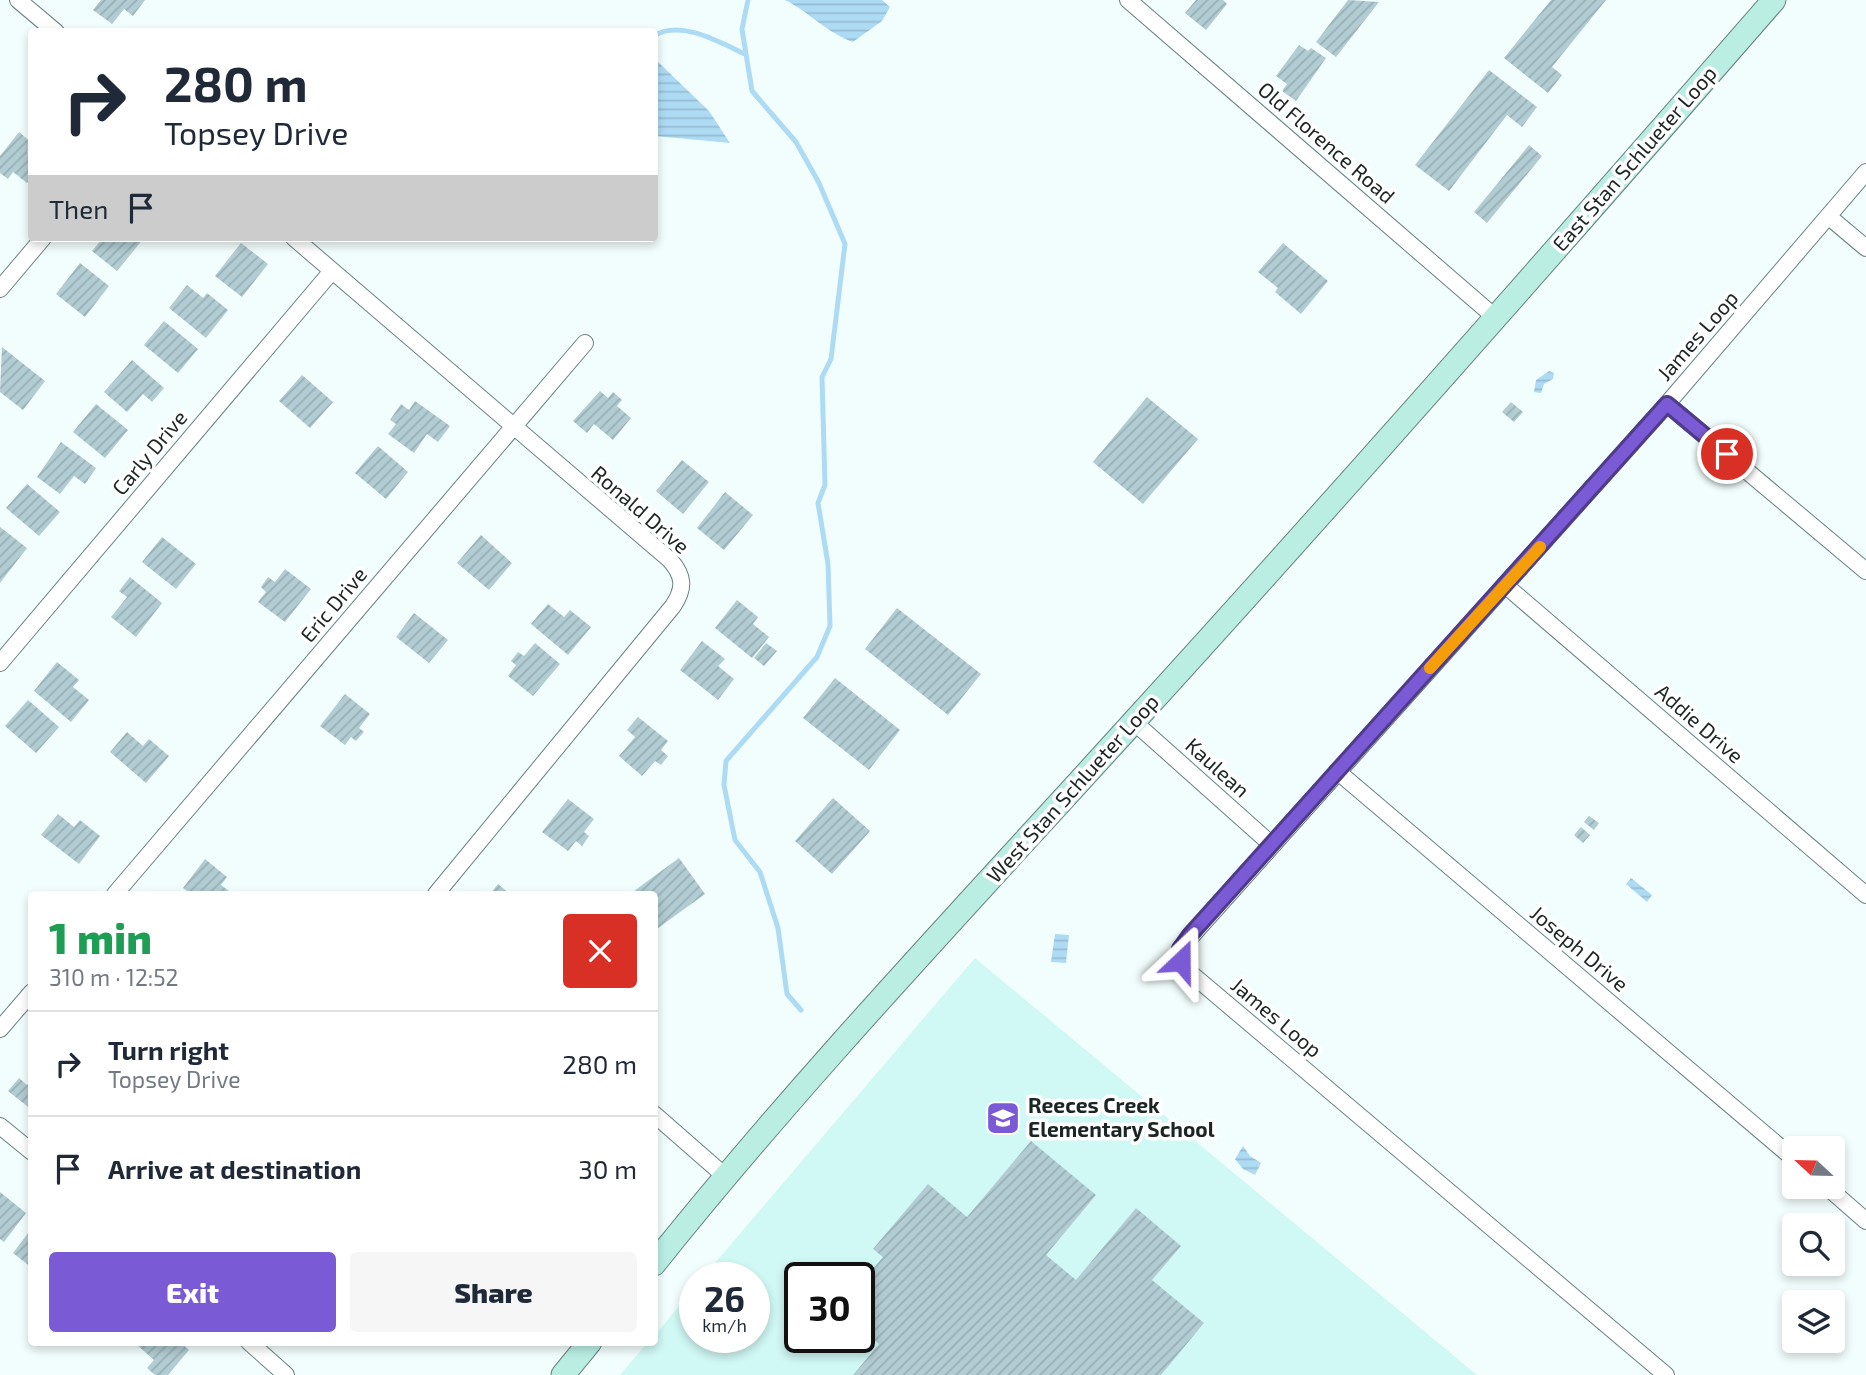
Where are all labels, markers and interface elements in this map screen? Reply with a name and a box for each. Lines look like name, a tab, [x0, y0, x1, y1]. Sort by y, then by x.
text: 280 m	[164, 53, 308, 112]
icon: right	[49, 56, 140, 147]
street label: East Stan Schlueter Loop	[1547, 60, 1721, 256]
street label: Old Florence Road	[1254, 76, 1400, 208]
text: Topsey Drive	[164, 113, 348, 151]
icon: arrive	[122, 189, 160, 227]
text: Then	[49, 193, 108, 224]
street label: James Loop	[1651, 285, 1743, 385]
street label: Carly Drive	[106, 405, 191, 499]
pin	[1697, 424, 1757, 484]
icon: arrive	[1708, 435, 1746, 473]
street label: Ronald Drive	[587, 460, 695, 558]
street label: Eric Drive	[294, 561, 371, 647]
street label: Addie Drive	[1651, 678, 1749, 768]
street label: West Stan Schlueter Loop	[981, 689, 1163, 887]
street label: Kaulean	[1181, 732, 1255, 802]
street label: Joseph Drive	[1526, 900, 1634, 996]
text: 1 min	[49, 912, 152, 962]
button: close	[563, 914, 637, 988]
position arrow	[1144, 924, 1218, 998]
text: 310 m · 12:52	[49, 963, 179, 991]
street label: James Loop	[1227, 972, 1327, 1062]
text: Turn right	[108, 1034, 229, 1065]
icon: right	[49, 1045, 87, 1083]
text: 280 m	[562, 1048, 637, 1079]
text: Topsey Drive	[108, 1065, 241, 1093]
place label: Reeces Creek Elementary School	[1028, 1092, 1215, 1142]
school or university icon: Reeces Creek Elementary School	[984, 1099, 1022, 1137]
north arrow	[1782, 1136, 1844, 1199]
map controls	[1782, 1136, 1845, 1353]
icon: arrive	[49, 1150, 87, 1188]
text: Arrive at destination	[108, 1153, 361, 1184]
text: 30 m	[578, 1153, 637, 1184]
button: search	[1782, 1213, 1845, 1276]
button: Exit	[49, 1252, 336, 1332]
button: Share	[350, 1252, 637, 1332]
speed limit sign: 30	[784, 1262, 875, 1353]
text: 26	[704, 1277, 745, 1319]
button: layers	[1782, 1290, 1845, 1353]
text: km/h	[702, 1314, 747, 1336]

